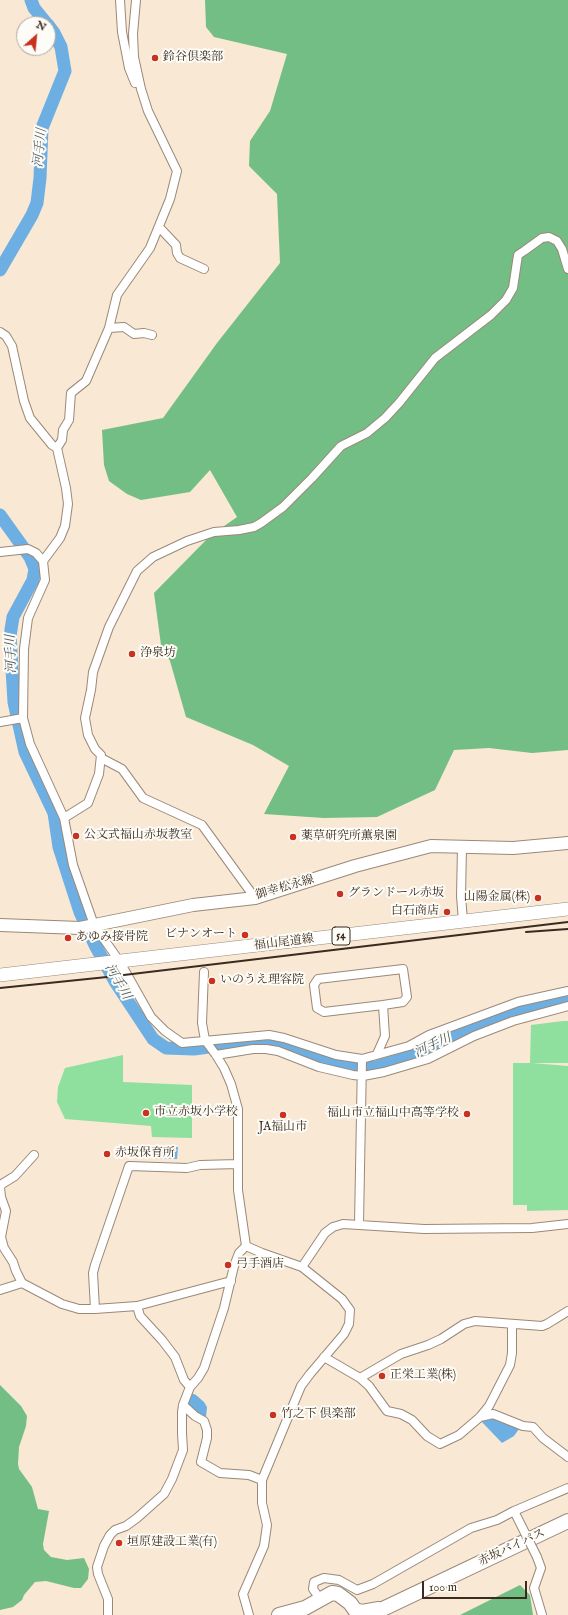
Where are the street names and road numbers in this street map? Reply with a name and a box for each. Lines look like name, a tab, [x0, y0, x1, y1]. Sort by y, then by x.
street label: 御幸松永線	[254, 873, 316, 903]
road number: 54	[332, 927, 350, 945]
street label: 福山尾道線	[253, 932, 315, 954]
street label: 赤坂バイパス	[476, 1526, 548, 1570]

